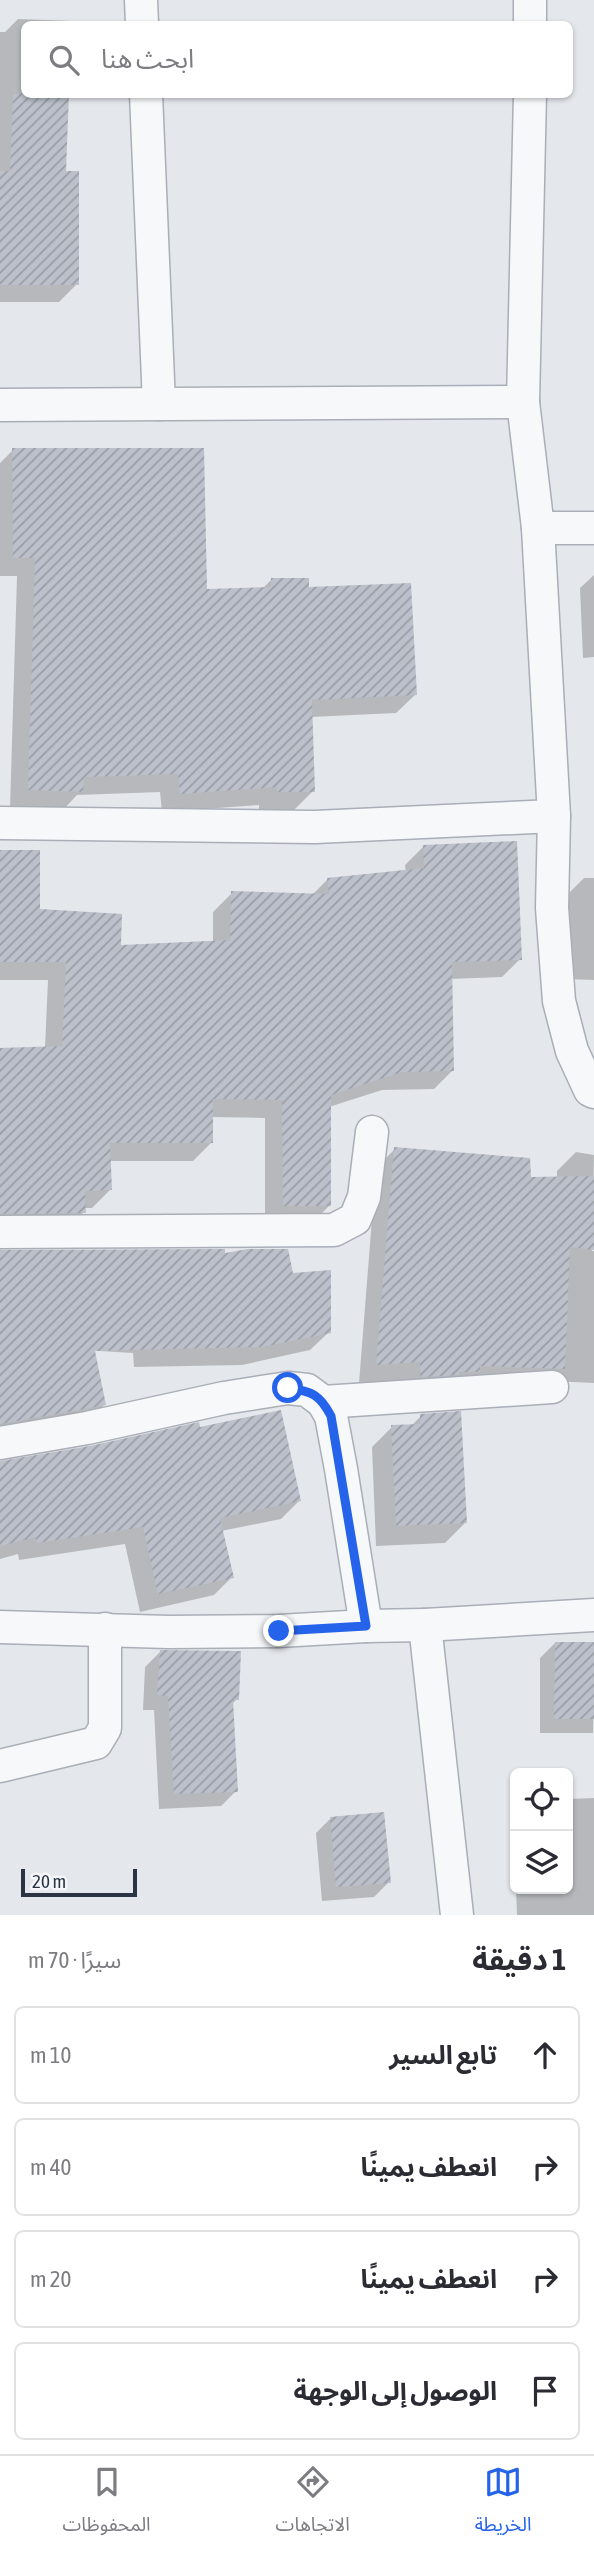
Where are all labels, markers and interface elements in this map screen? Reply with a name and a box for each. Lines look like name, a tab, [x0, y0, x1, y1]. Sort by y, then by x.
search box	[21, 21, 573, 98]
icon: search	[45, 41, 83, 79]
text: ابحث هنا	[101, 44, 194, 74]
route start	[272, 1372, 303, 1403]
route end	[263, 1615, 294, 1646]
map controls	[510, 1768, 573, 1894]
button: locate	[510, 1768, 573, 1831]
button: layers	[510, 1831, 573, 1894]
scale bar	[21, 1866, 136, 1898]
text: 20 m	[32, 1870, 66, 1892]
text: 1 دقيقة	[472, 1942, 566, 1976]
text: سيرًا · 70 m	[28, 1947, 121, 1973]
icon: ahead	[526, 2036, 564, 2074]
text: تابع السير	[389, 2040, 497, 2070]
text: 10 m	[30, 2042, 71, 2068]
icon: right	[526, 2148, 564, 2186]
text: انعطف يمينًا	[360, 2152, 497, 2182]
text: 40 m	[30, 2154, 71, 2180]
icon: right	[526, 2260, 564, 2298]
text: انعطف يمينًا	[360, 2264, 497, 2294]
text: 20 m	[30, 2266, 71, 2292]
icon: arrive	[526, 2372, 564, 2410]
text: الوصول إلى الوجهة	[294, 2376, 497, 2406]
tab: المحفوظات	[62, 2463, 151, 2545]
tab: الاتجاهات	[276, 2463, 350, 2545]
tab: الخريطة	[475, 2463, 532, 2545]

